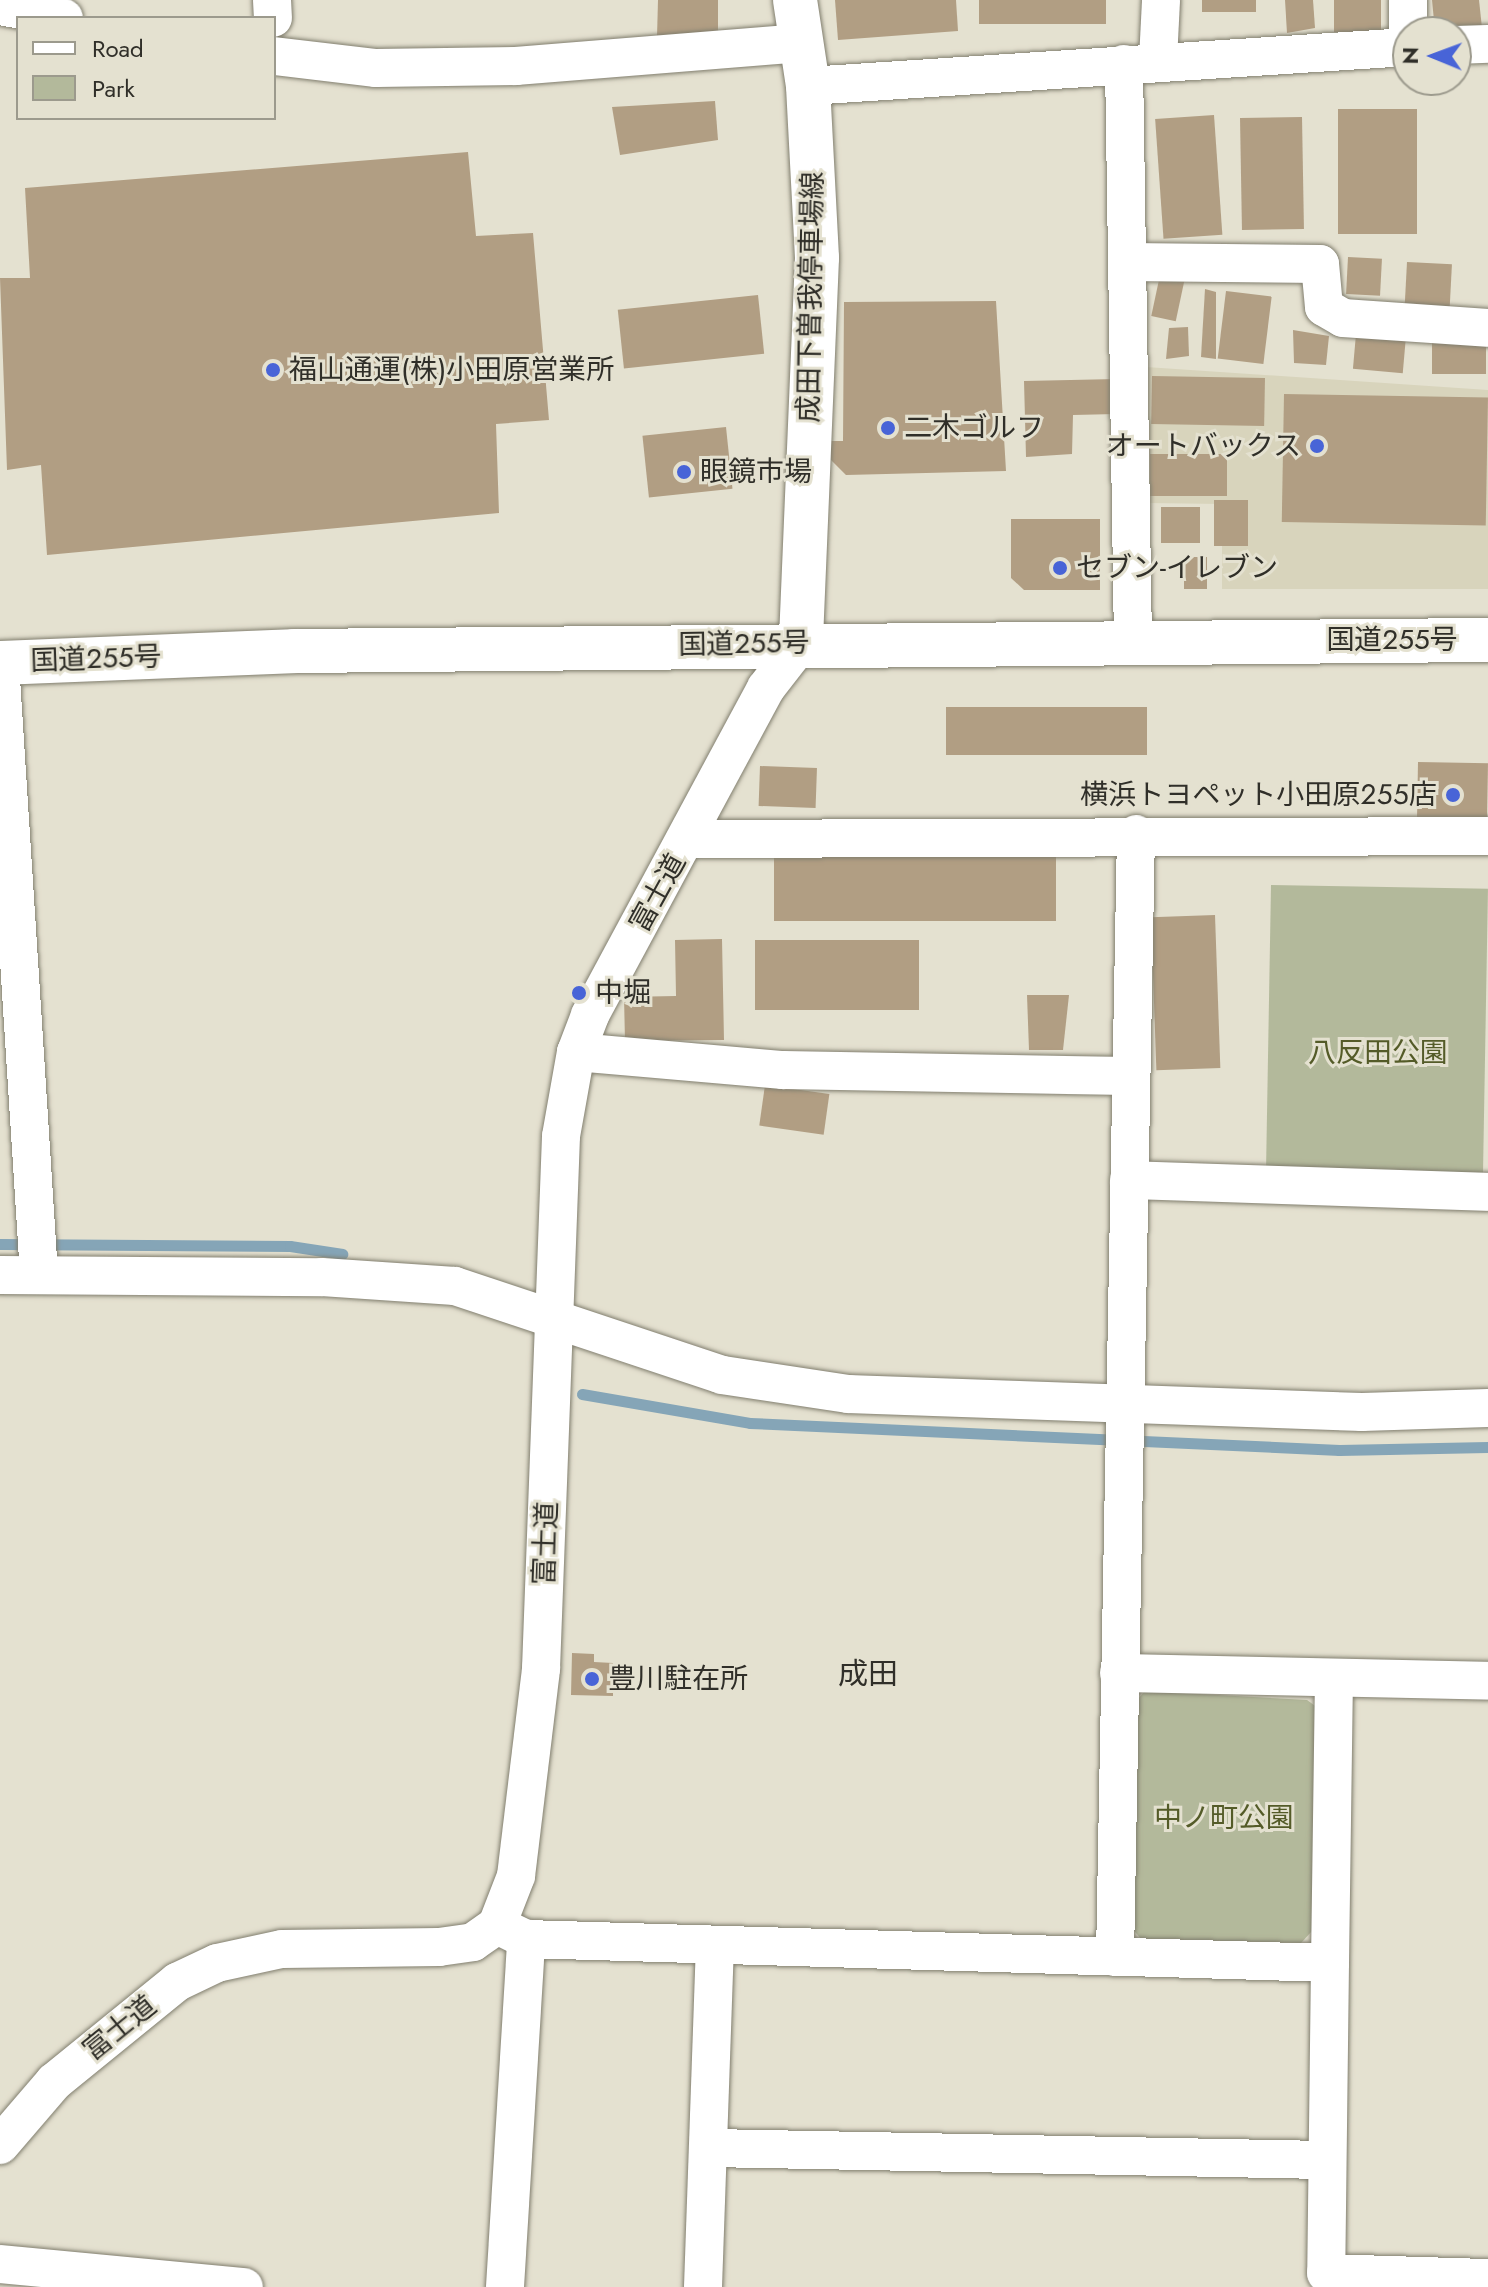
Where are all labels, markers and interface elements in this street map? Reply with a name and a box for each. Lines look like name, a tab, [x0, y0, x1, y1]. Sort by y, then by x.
legend	[16, 16, 276, 120]
north arrow	[1392, 16, 1472, 96]
text: Road	[92, 31, 144, 66]
text: N	[1394, 47, 1426, 65]
text: Park	[92, 71, 135, 106]
street label: 成田下曽我停車場線	[792, 171, 830, 423]
place label: 福山通運(株)小田原営業所	[289, 353, 614, 387]
marker: 福山通運(株)小田原営業所	[264, 361, 282, 379]
place label: 二木ゴルフ	[904, 411, 1044, 445]
marker: 二木ゴルフ	[879, 419, 897, 437]
place label: オートバックス	[1105, 429, 1301, 463]
marker: オートバックス	[1308, 437, 1326, 455]
place label: 眼鏡市場	[700, 455, 812, 489]
marker: 眼鏡市場	[675, 463, 693, 481]
place label: セブン-イレブン	[1076, 551, 1278, 585]
marker: セブン-イレブン	[1051, 559, 1069, 577]
street label: 国道255号	[1326, 623, 1458, 657]
street label: 国道255号	[678, 626, 810, 662]
street label: 国道255号	[30, 640, 162, 678]
place label: 横浜トヨペット小田原２５５店	[1080, 778, 1437, 812]
marker: 横浜トヨペット小田原２５５店	[1444, 786, 1462, 804]
street label: 富士道	[623, 848, 693, 938]
place label: 中堀	[595, 976, 651, 1010]
marker: 中堀	[570, 984, 588, 1002]
park label: 八反田公園	[1308, 1036, 1448, 1070]
street label: 富士道	[528, 1500, 564, 1586]
district label: 成田	[838, 1656, 898, 1692]
place label: 豊川駐在所	[608, 1662, 748, 1696]
marker: 豊川駐在所	[583, 1670, 601, 1688]
park label: 中ノ町公園	[1154, 1801, 1294, 1835]
street label: 富士道	[77, 1989, 163, 2067]

